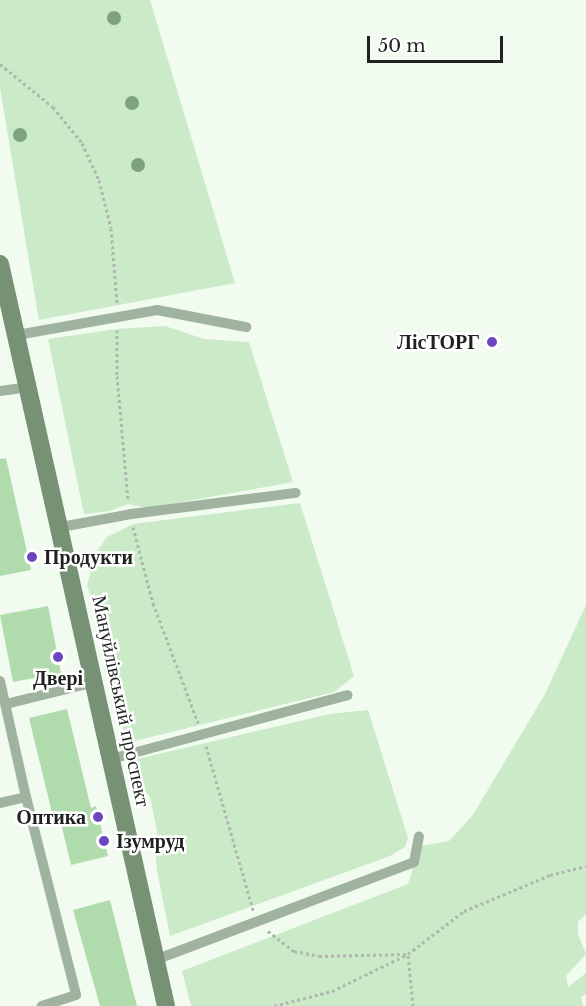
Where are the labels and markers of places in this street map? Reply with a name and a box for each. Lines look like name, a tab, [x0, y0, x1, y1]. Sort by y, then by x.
place label: ЛісТОРГ	[397, 330, 480, 354]
marker: ЛісТОРГ	[485, 335, 499, 349]
place label: Продукти	[44, 545, 133, 569]
marker: Продукти	[25, 550, 39, 564]
marker: Двері	[51, 650, 65, 664]
place label: Двері	[33, 666, 83, 690]
place label: Оптика	[16, 805, 86, 829]
marker: Оптика	[91, 810, 105, 824]
place label: Ізумруд	[116, 829, 184, 853]
marker: Ізумруд	[97, 834, 111, 848]

